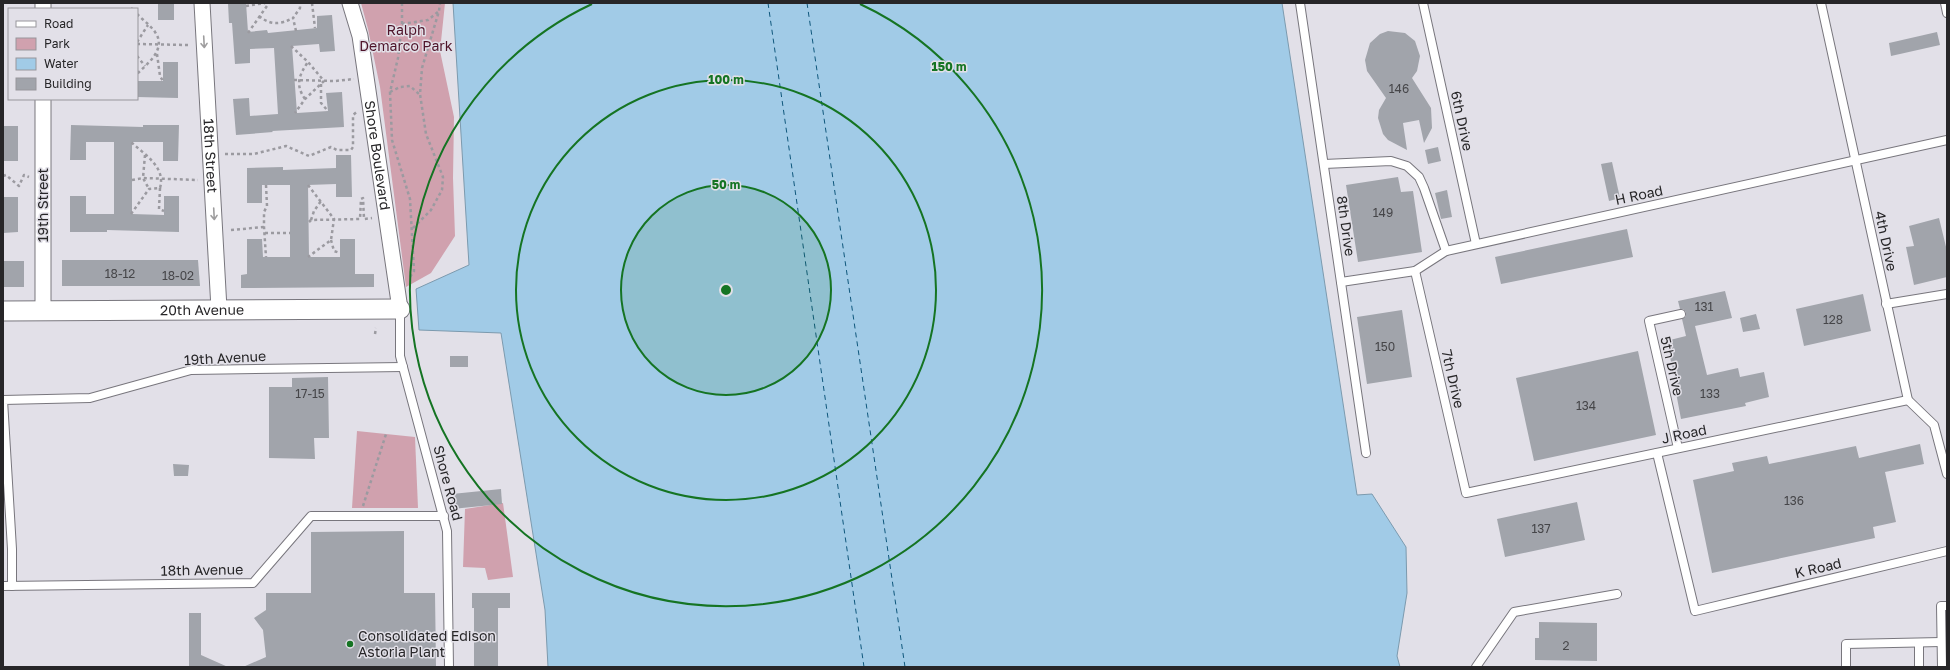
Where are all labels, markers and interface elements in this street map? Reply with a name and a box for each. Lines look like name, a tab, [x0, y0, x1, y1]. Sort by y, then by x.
legend	[8, 8, 138, 100]
text: Road	[44, 16, 73, 31]
park label: Ralph Demarco Park	[359, 21, 453, 54]
one-way arrow	[201, 35, 208, 48]
text: Park	[44, 36, 70, 51]
text: Water	[44, 56, 78, 71]
text: 150 m	[932, 59, 966, 74]
text: 100 m	[708, 72, 744, 87]
text: Building	[44, 76, 92, 91]
house number: 146	[1389, 81, 1409, 96]
street label: 6th Drive	[1448, 89, 1477, 152]
street label: Shore Boulevard	[362, 99, 394, 211]
street label: 18th Street	[200, 118, 222, 193]
street label: 19th Street	[34, 168, 51, 242]
text: 50 m	[712, 177, 740, 192]
street label: H Road	[1613, 181, 1664, 208]
street label: 8th Drive	[1334, 195, 1359, 257]
house number: 149	[1373, 205, 1393, 220]
one-way arrow	[211, 207, 218, 220]
street label: 4th Drive	[1872, 209, 1901, 272]
house number: 18-12	[105, 266, 135, 281]
house number: 18-02	[162, 268, 194, 283]
centre of rings	[719, 283, 733, 297]
house number: 131	[1695, 299, 1714, 314]
street label: 20th Avenue	[160, 301, 244, 318]
house number: 128	[1823, 312, 1843, 327]
street label: 5th Drive	[1657, 334, 1688, 397]
house number: 150	[1375, 339, 1395, 354]
street label: 19th Avenue	[183, 347, 267, 368]
street label: 7th Drive	[1438, 348, 1468, 410]
house number: 17-15	[295, 386, 325, 401]
house number: 133	[1700, 386, 1720, 401]
house number: 134	[1576, 398, 1596, 413]
street label: J Road	[1660, 420, 1708, 447]
street label: Shore Road	[430, 443, 467, 522]
house number: 136	[1784, 493, 1804, 508]
house number: 137	[1531, 521, 1551, 536]
street label: K Road	[1793, 554, 1843, 581]
street label: 18th Avenue	[161, 560, 243, 579]
place label: Consolidated Edison Astoria Plant	[358, 627, 496, 660]
house number: 2	[1563, 638, 1570, 653]
marker: Consolidated Edison Astoria Plant	[345, 639, 355, 649]

